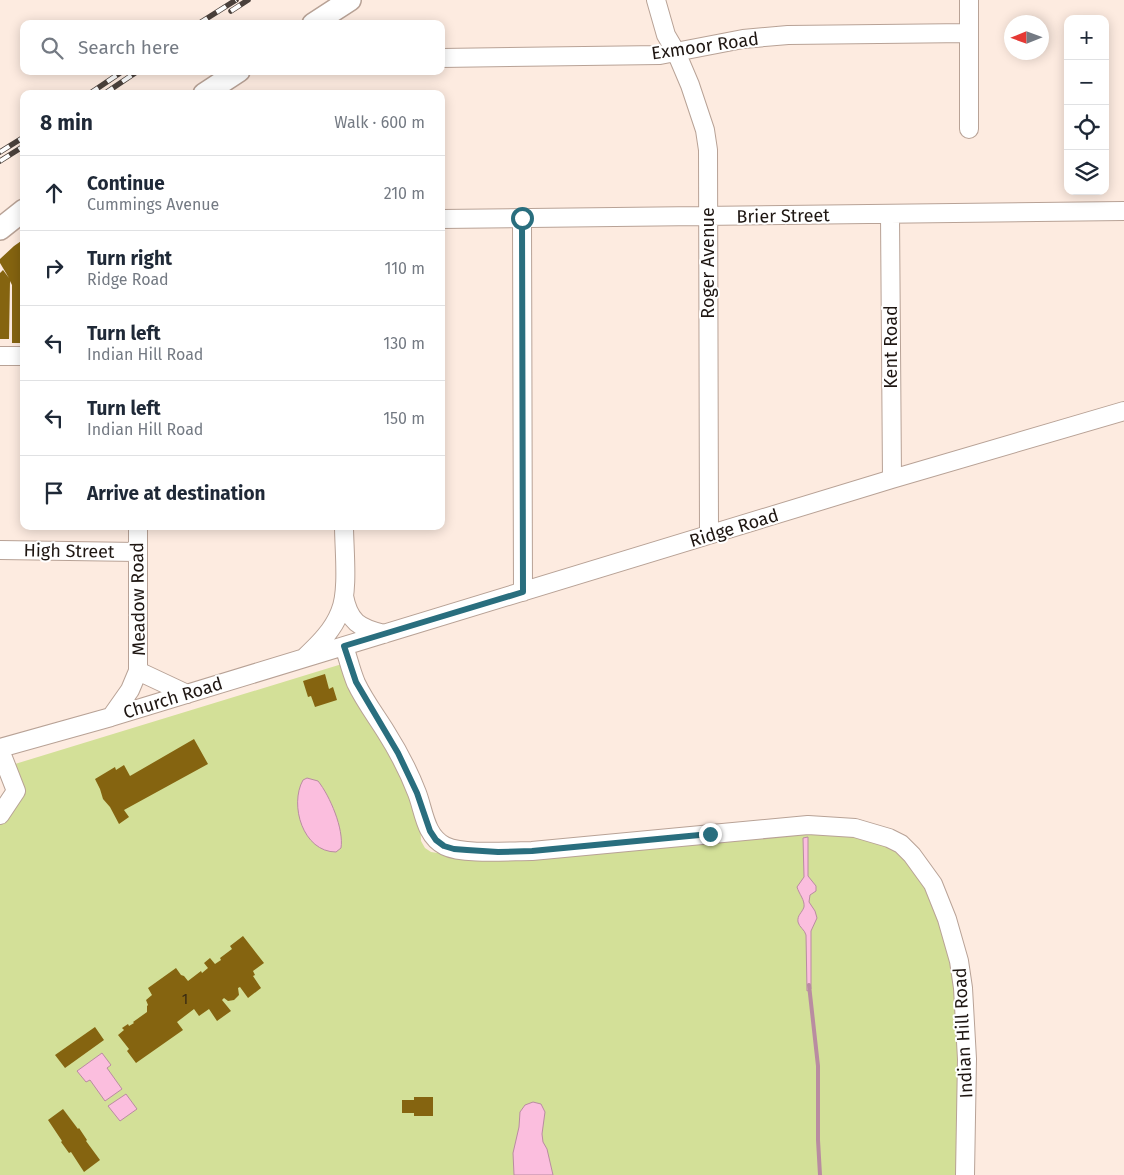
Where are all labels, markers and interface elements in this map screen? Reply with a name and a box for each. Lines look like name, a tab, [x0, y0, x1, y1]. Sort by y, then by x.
north arrow	[1004, 15, 1049, 60]
map controls	[1064, 15, 1109, 195]
button: +	[1064, 15, 1109, 60]
search box	[20, 20, 445, 75]
street label: Exmoor Road	[650, 28, 760, 64]
icon: search	[38, 34, 66, 62]
text: Search here	[78, 36, 179, 59]
button: −	[1064, 60, 1109, 105]
button: locate	[1064, 105, 1109, 150]
text: 8 min	[40, 110, 93, 136]
text: Walk · 600 m	[334, 113, 425, 132]
button: layers	[1064, 150, 1109, 195]
text: Continue	[87, 172, 165, 195]
icon: ahead	[40, 179, 68, 207]
text: 210 m	[384, 184, 425, 203]
text: Cummings Avenue	[87, 195, 219, 214]
street label: Brier Street	[736, 204, 830, 228]
route start	[511, 207, 534, 230]
street label: Roger Avenue	[697, 207, 719, 319]
text: Turn right	[87, 247, 172, 270]
icon: right	[40, 254, 68, 282]
text: 110 m	[384, 259, 425, 278]
text: Ridge Road	[87, 270, 169, 289]
street label: Kent Road	[880, 305, 902, 389]
text: Turn left	[87, 322, 161, 345]
icon: left	[40, 329, 68, 357]
text: 130 m	[383, 334, 425, 353]
text: Indian Hill Road	[87, 345, 203, 364]
text: Turn left	[87, 397, 161, 420]
icon: left	[40, 404, 68, 432]
text: 150 m	[383, 409, 425, 428]
text: Indian Hill Road	[87, 420, 203, 439]
icon: arrive	[40, 479, 68, 507]
text: Arrive at destination	[87, 482, 266, 505]
street label: Ridge Road	[687, 504, 781, 552]
street label: High Street	[23, 539, 115, 563]
street label: Meadow Road	[126, 542, 150, 656]
street label: Church Road	[121, 672, 225, 724]
route end	[699, 823, 722, 846]
street label: Indian Hill Road	[949, 967, 977, 1099]
house number: 1	[182, 990, 188, 1008]

